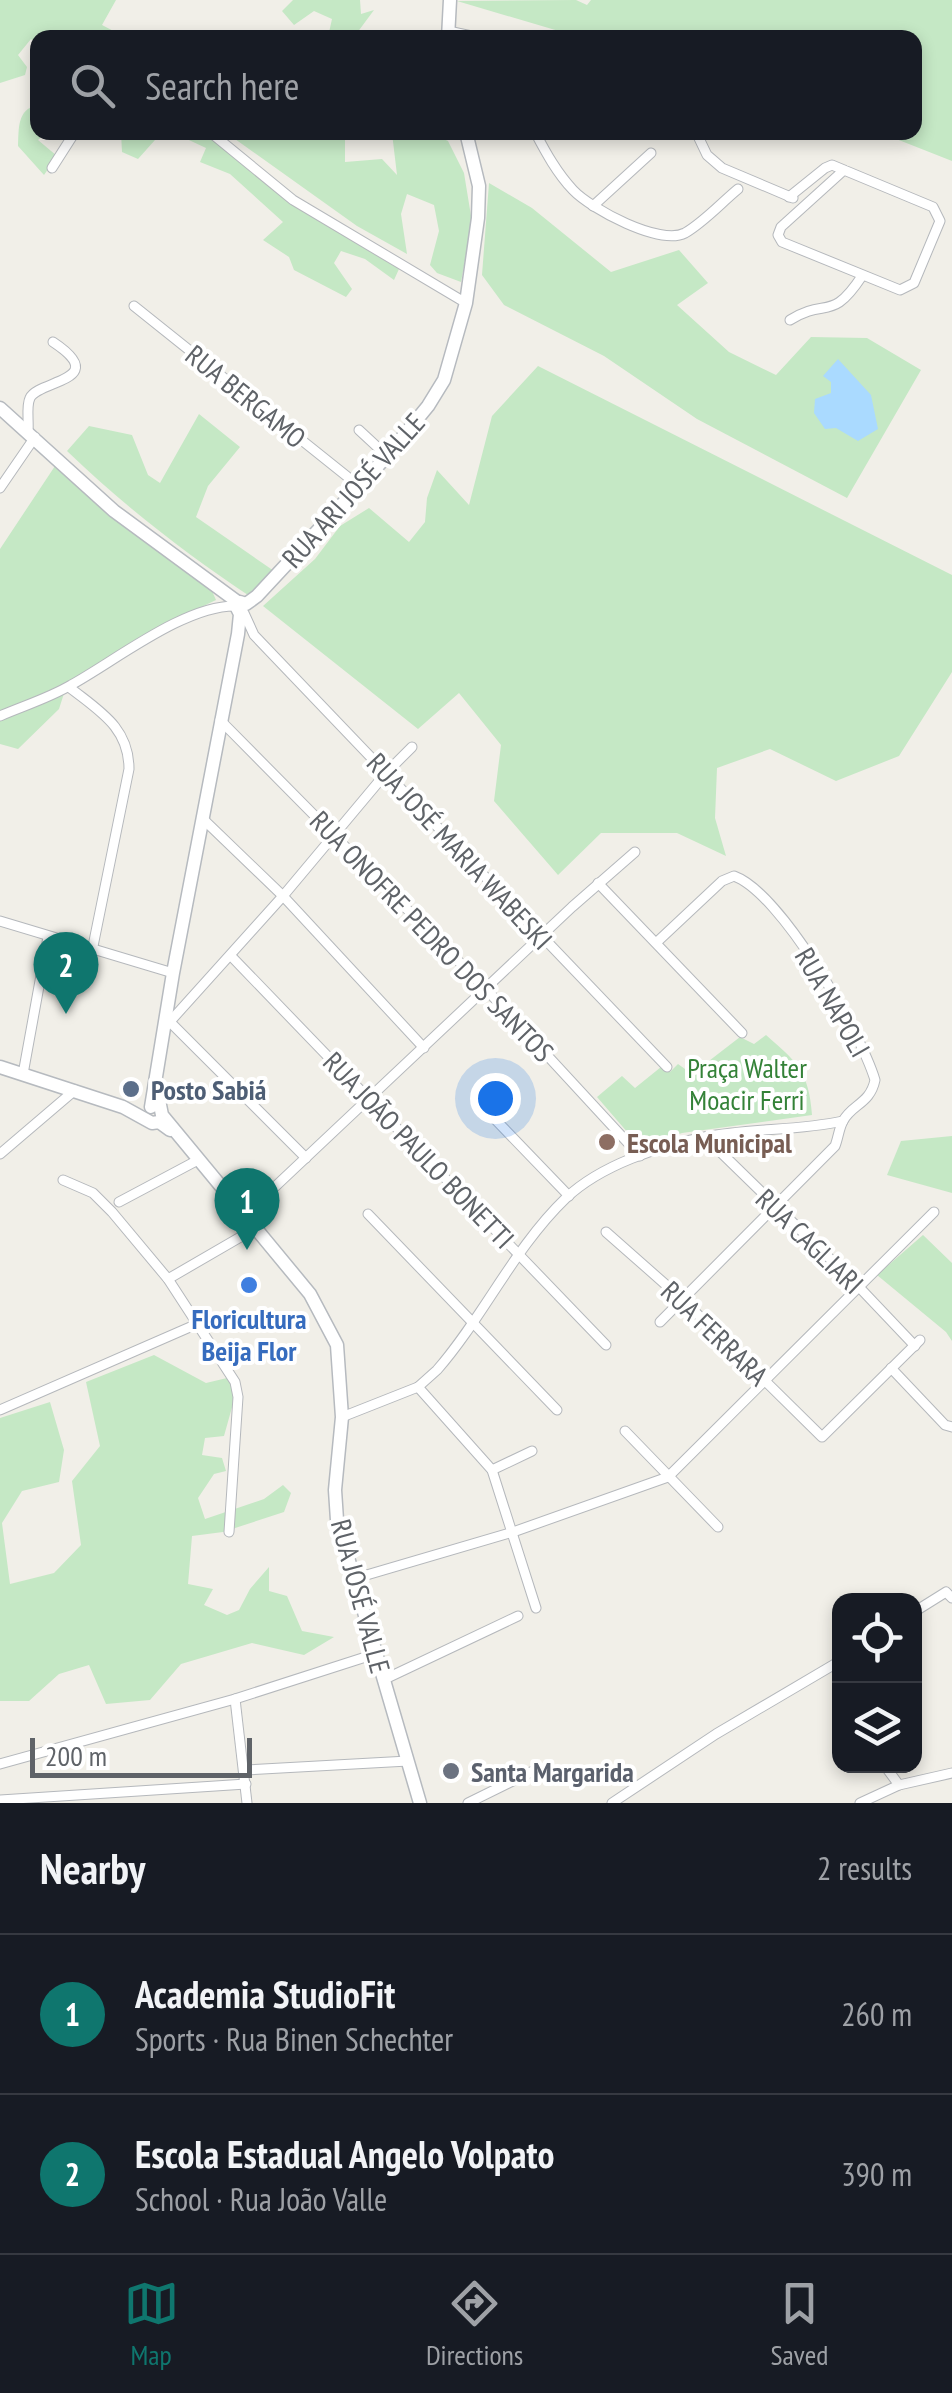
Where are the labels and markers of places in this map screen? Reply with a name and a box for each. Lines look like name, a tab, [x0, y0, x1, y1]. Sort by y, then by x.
pin: 2	[34, 932, 98, 1014]
place label: Posto Sabiá	[151, 1071, 266, 1108]
marker: Posto Sabiá	[120, 1078, 142, 1100]
place label: Escola Municipal	[627, 1124, 792, 1161]
marker: Escola Municipal	[596, 1131, 618, 1153]
pin: 1	[214, 1168, 280, 1250]
marker: Floricultura Beija Flor	[238, 1274, 260, 1296]
place label: Floricultura Beija Flor	[192, 1300, 307, 1369]
place label: Santa Margarida	[471, 1753, 634, 1790]
marker: Santa Margarida	[440, 1760, 462, 1782]

